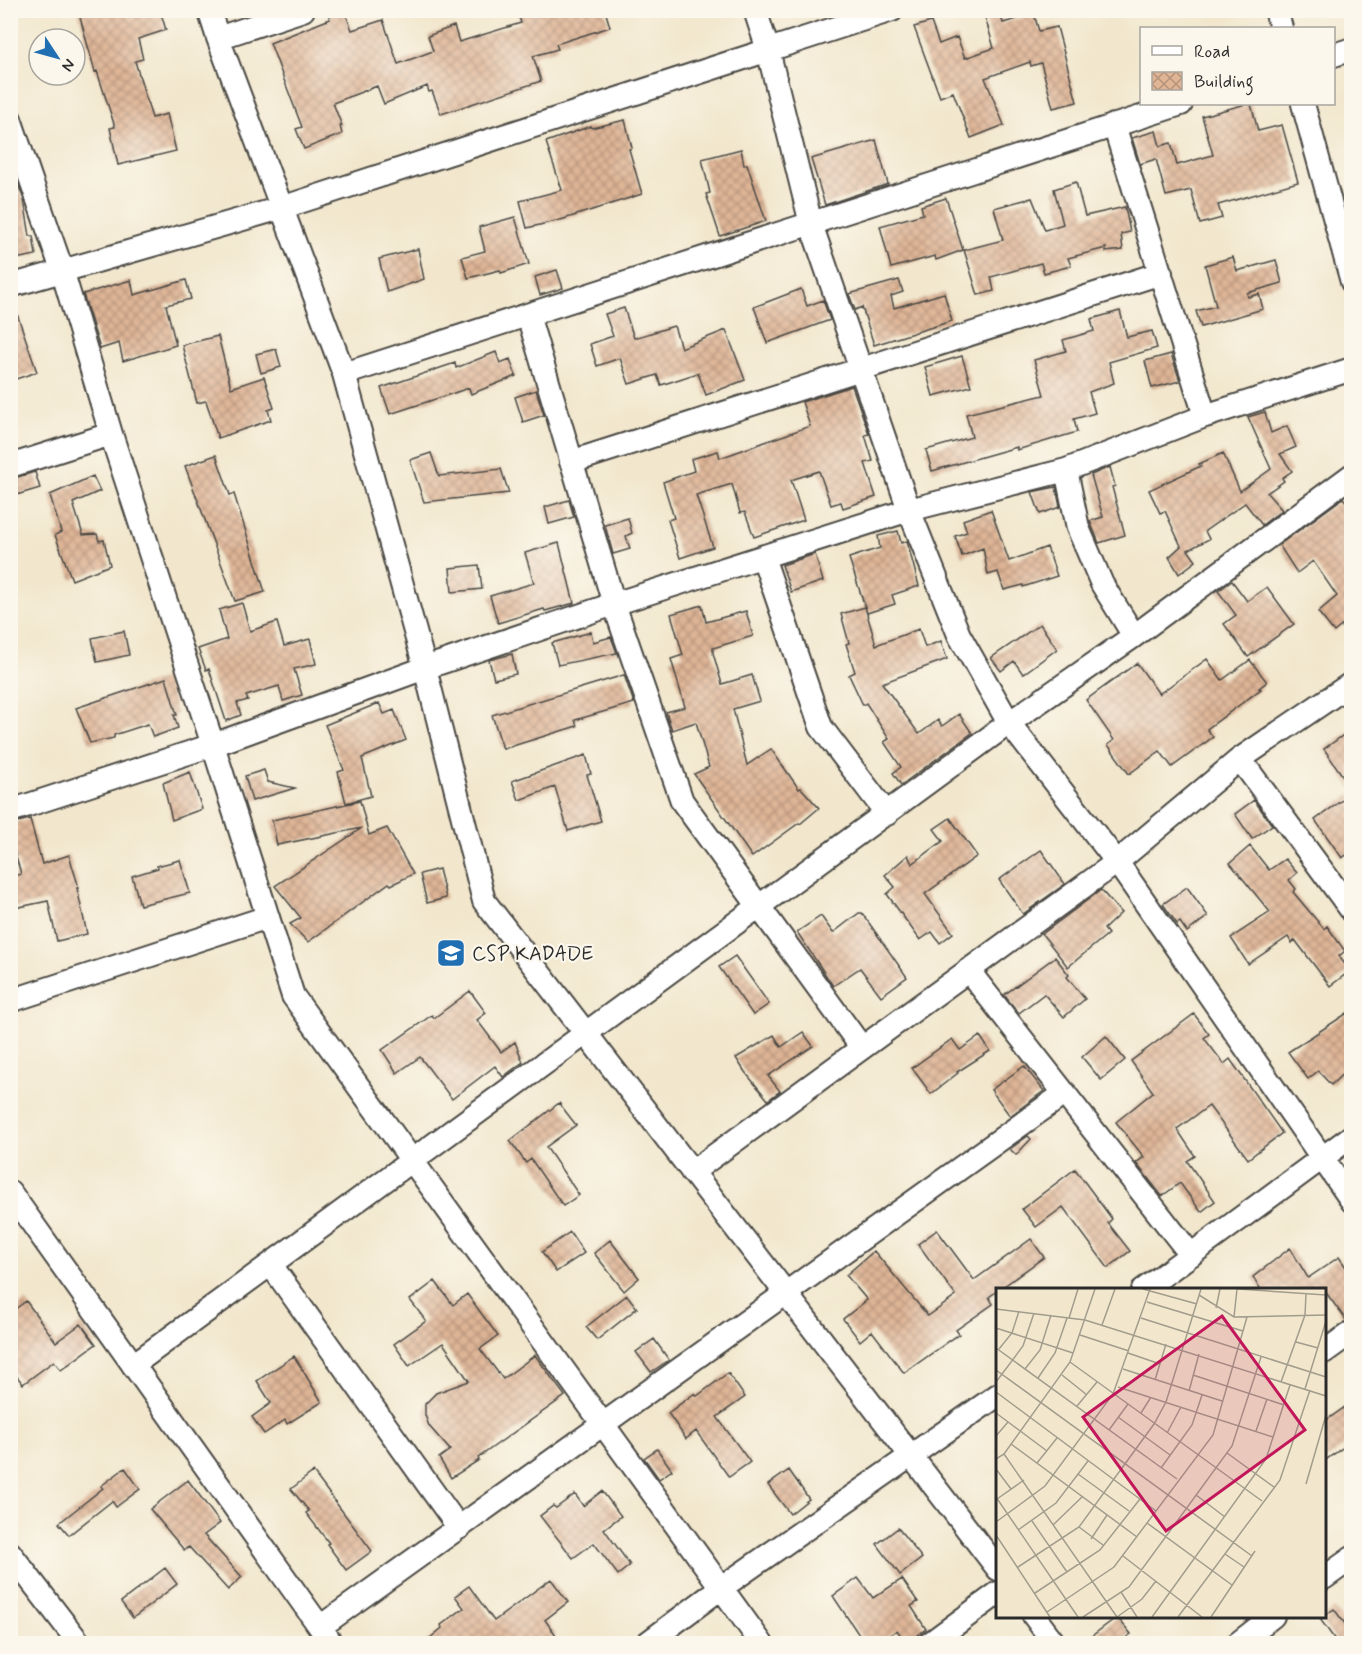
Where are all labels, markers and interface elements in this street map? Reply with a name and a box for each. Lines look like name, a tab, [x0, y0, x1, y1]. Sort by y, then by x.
north arrow	[27, 27, 87, 87]
legend	[1140, 27, 1335, 105]
text: Road	[1194, 40, 1230, 64]
text: N	[56, 54, 80, 75]
text: Building	[1194, 70, 1254, 96]
school or university icon: CSP KADADE	[435, 937, 467, 969]
place label: CSP KADADE	[472, 941, 593, 968]
inset map	[996, 1288, 1326, 1618]

